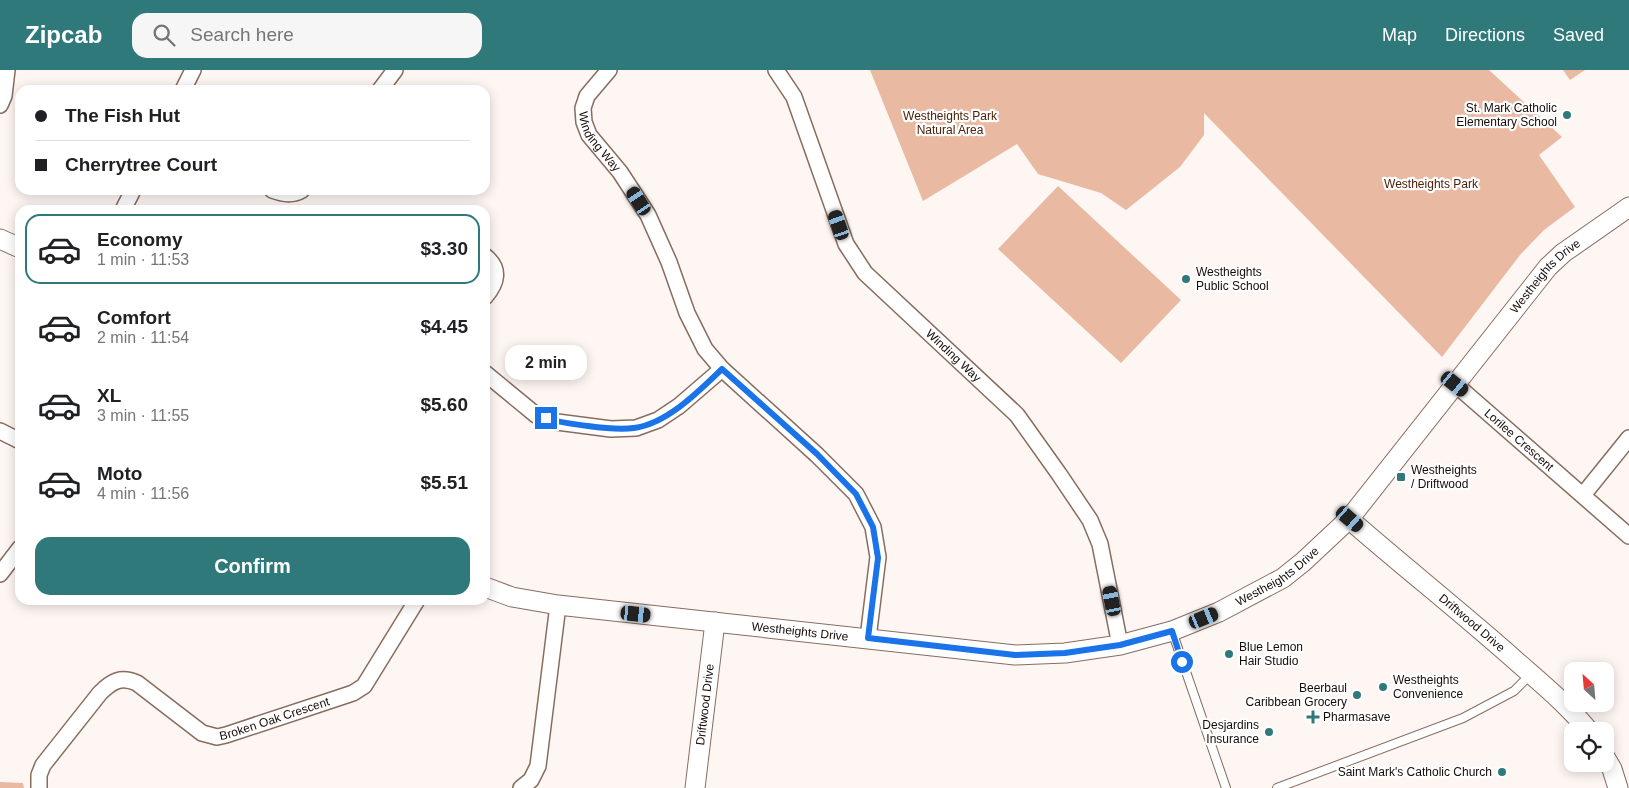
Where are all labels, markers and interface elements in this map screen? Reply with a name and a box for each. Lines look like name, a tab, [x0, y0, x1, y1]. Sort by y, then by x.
search box	[132, 13, 482, 58]
text: Zipcab	[25, 21, 102, 48]
icon: search	[150, 21, 178, 49]
text: Search here	[190, 24, 294, 45]
text: Map	[1382, 25, 1417, 45]
text: Directions	[1445, 25, 1525, 45]
text: Saved	[1553, 25, 1604, 45]
place label: St. Mark Catholic Elementary School	[1456, 101, 1557, 129]
text: The Fish Hut	[65, 105, 180, 126]
park label: Westheights Park Natural Area	[903, 109, 998, 137]
marker: St. Mark Catholic Elementary School	[1561, 109, 1573, 121]
street label: Winding Way	[576, 111, 624, 174]
text: Cherrytree Court	[65, 154, 217, 175]
park label: Westheights Park	[1384, 177, 1479, 191]
car	[624, 184, 653, 218]
car	[827, 208, 850, 242]
icon: car	[37, 227, 82, 272]
text: Economy	[97, 229, 183, 250]
street label: Westheights Drive	[1507, 236, 1583, 316]
text: $3.30	[420, 238, 468, 259]
text: 1 min · 11:53	[97, 251, 189, 268]
place label: Westheights Public School	[1196, 265, 1269, 293]
marker: Westheights Public School	[1180, 273, 1192, 285]
icon: car	[37, 305, 82, 350]
text: Comfort	[97, 307, 171, 328]
text: $4.45	[420, 316, 468, 337]
street label: Winding Way	[923, 326, 984, 385]
text: 2 min · 11:54	[97, 329, 189, 346]
callout: 2 min	[505, 346, 587, 380]
text: 2 min	[525, 354, 567, 371]
car	[1438, 369, 1471, 399]
icon: car	[37, 383, 82, 428]
text: XL	[97, 385, 121, 406]
text: $5.60	[420, 394, 468, 415]
street label: Lorilee Crescent	[1481, 406, 1557, 474]
text: 3 min · 11:55	[97, 407, 189, 424]
route end	[535, 407, 557, 429]
icon: car	[37, 461, 82, 506]
text: Moto	[97, 463, 142, 484]
place label: Westheights / Driftwood	[1411, 463, 1477, 491]
marker: Westheights / Driftwood	[1395, 471, 1407, 483]
text: $5.51	[420, 472, 468, 493]
text: 4 min · 11:56	[97, 485, 189, 502]
car	[1333, 503, 1366, 535]
button: Confirm	[35, 537, 470, 595]
street label: Westheights Drive	[1233, 544, 1322, 609]
car	[1101, 585, 1122, 617]
street label: Driftwood Drive	[1436, 591, 1508, 655]
car	[620, 605, 651, 623]
car	[1187, 605, 1220, 631]
street label: Westheights Drive	[751, 619, 849, 644]
place label: Blue Lemon Hair Studio	[1239, 640, 1303, 668]
marker: Blue Lemon Hair Studio	[1223, 648, 1235, 660]
route start	[1171, 651, 1193, 673]
north arrow	[1564, 662, 1614, 712]
map controls	[1564, 662, 1614, 772]
street label: Driftwood Drive	[693, 663, 717, 746]
place label: Westheights Convenience	[1393, 673, 1463, 701]
place label: Beerbaul Caribbean Grocery	[1246, 681, 1347, 709]
marker: Westheights Convenience	[1377, 681, 1389, 693]
marker: Beerbaul Caribbean Grocery	[1351, 689, 1363, 701]
street label: Broken Oak Crescent	[218, 694, 332, 743]
place label: Pharmasave	[1323, 710, 1391, 724]
marker: Pharmasave	[1307, 711, 1319, 723]
place label: Desjardins Insurance	[1202, 718, 1259, 746]
button: locate	[1564, 722, 1614, 772]
marker: Desjardins Insurance	[1263, 726, 1275, 738]
place label: Saint Mark's Catholic Church	[1338, 765, 1492, 779]
marker: Saint Mark's Catholic Church	[1496, 766, 1508, 778]

